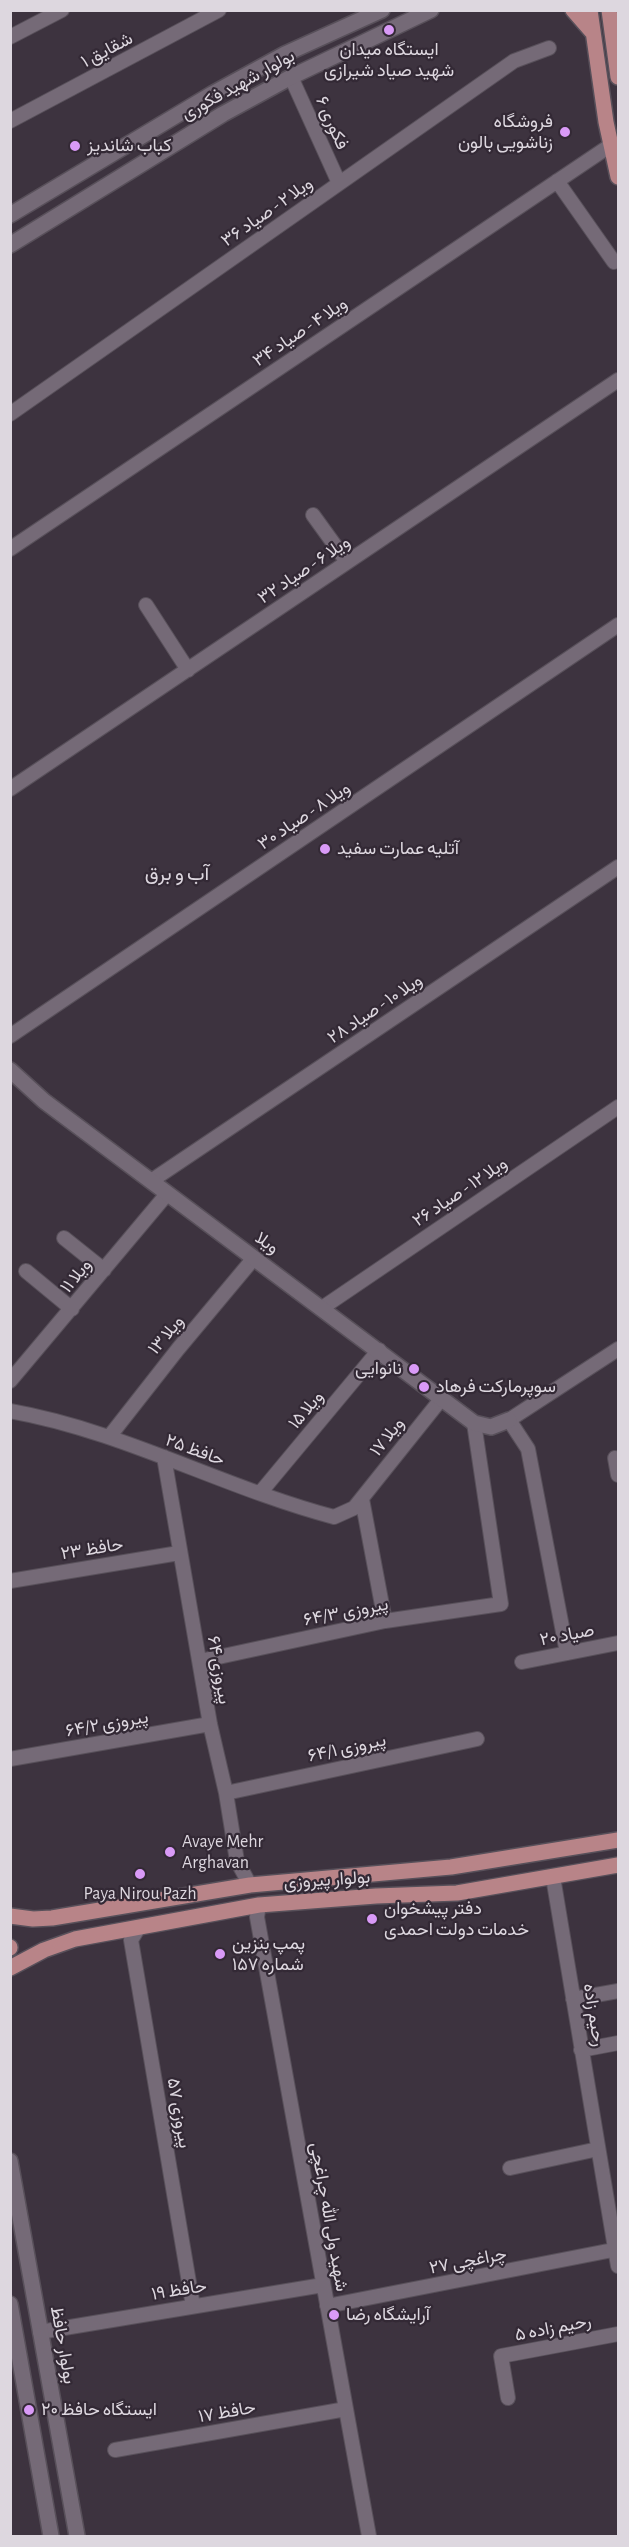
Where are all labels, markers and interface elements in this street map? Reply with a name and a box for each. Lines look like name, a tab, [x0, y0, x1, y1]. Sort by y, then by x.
marker: ایستگاه میدان شهید صیاد شیرازی	[382, 23, 396, 37]
street label: شقایق ۱	[77, 27, 137, 73]
place label: ایستگاه میدان شهید صیاد شیرازی	[324, 39, 454, 82]
street label: بولوار شهید فکوری	[178, 45, 298, 125]
street label: فکوری ۶	[311, 93, 353, 153]
place label: فروشگاه زناشویی بالون	[458, 111, 553, 154]
marker: فروشگاه زناشویی بالون	[558, 125, 572, 139]
place label: کباب شاندیز	[87, 135, 171, 157]
marker: کباب شاندیز	[68, 139, 82, 153]
street label: ویلا ۲ - صیاد ۳۶	[217, 173, 317, 251]
street label: ویلا ۴ - صیاد ۳۴	[249, 293, 351, 371]
street label: ویلا ۶ - صیاد ۳۲	[254, 531, 354, 609]
street label: ویلا ۸ - صیاد ۳۰	[254, 777, 354, 855]
place label: آتلیه عمارت سفید	[337, 838, 459, 860]
marker: آتلیه عمارت سفید	[318, 842, 332, 856]
district label: آب و برق	[145, 862, 209, 886]
street label: ویلا ۱۰ - صیاد ۲۸	[324, 969, 426, 1049]
street label: ویلا ۱۲ - صیاد ۲۶	[409, 1152, 511, 1232]
street label: ویلا	[251, 1227, 283, 1259]
street label: ویلا ۱۱	[56, 1255, 96, 1297]
street label: ویلا ۱۳	[143, 1311, 189, 1359]
place label: نانوایی	[355, 1358, 402, 1380]
marker: نانوایی	[407, 1362, 421, 1376]
place label: سوپرمارکت فرهاد	[436, 1376, 556, 1398]
marker: سوپرمارکت فرهاد	[417, 1380, 431, 1394]
street label: ویلا ۱۵	[284, 1386, 328, 1434]
street label: ویلا ۱۷	[365, 1413, 409, 1461]
street label: حافظ ۲۵	[162, 1429, 228, 1471]
street label: حافظ ۲۳	[59, 1533, 125, 1565]
street label: پیروزی ۶۴/۳	[302, 1593, 390, 1631]
street label: صیاد ۲۰	[538, 1619, 596, 1651]
street label: پیروزی ۶۴	[202, 1634, 236, 1706]
street label: پیروزی ۶۴/۲	[64, 1706, 150, 1742]
street label: پیروزی ۶۴/۱	[306, 1729, 388, 1767]
place label: Avaye Mehr Arghavan	[182, 1831, 263, 1874]
marker: Avaye Mehr Arghavan	[163, 1845, 177, 1859]
street label: بولوار پیروزی	[283, 1866, 371, 1894]
marker: Paya Nirou Pazh	[133, 1867, 147, 1881]
place label: Paya Nirou Pazh	[83, 1883, 197, 1905]
place label: دفتر پیشخوان خدمات دولت احمدی	[384, 1898, 529, 1940]
marker: دفتر پیشخوان خدمات دولت احمدی	[365, 1912, 379, 1926]
place label: پمپ بنزین شماره ۱۵۷	[232, 1933, 305, 1976]
marker: پمپ بنزین شماره ۱۵۷	[213, 1947, 227, 1961]
street label: رحیم زاده	[578, 1982, 610, 2048]
street label: پیروزی ۵۷	[162, 2076, 196, 2150]
street label: شهید ولی الله چراغچی	[305, 2141, 353, 2293]
street label: چراغچی ۲۷	[428, 2243, 508, 2279]
street label: حافظ ۱۹	[150, 2275, 208, 2305]
street label: بولوار حافظ	[46, 2304, 80, 2386]
place label: آرایشگاه رضا	[346, 2304, 430, 2326]
marker: آرایشگاه رضا	[327, 2308, 341, 2322]
street label: رحیم زاده ۵	[513, 2310, 593, 2346]
street label: حافظ ۱۷	[197, 2396, 257, 2428]
place label: ایستگاه حافظ ۲۰	[41, 2399, 157, 2421]
marker: ایستگاه حافظ ۲۰	[22, 2403, 36, 2417]

